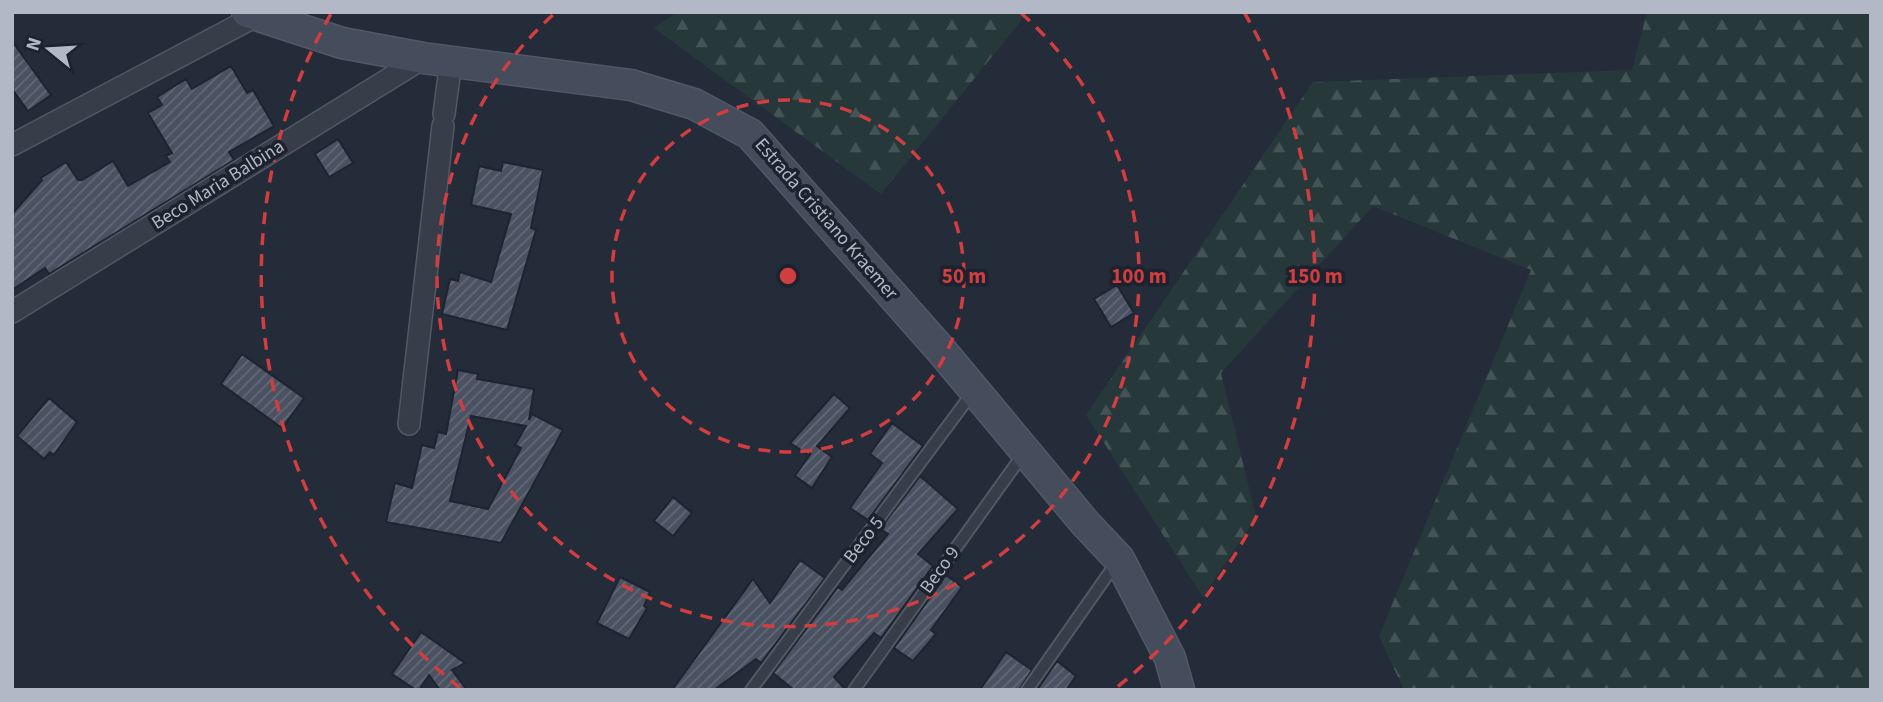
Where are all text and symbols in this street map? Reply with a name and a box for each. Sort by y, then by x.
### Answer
north arrow [14,14,84,84]
text: N [19,34,49,54]
street label: Estrada Cristiano Kraemer [748,132,904,306]
street label: Beco Maria Balbina [147,133,289,237]
text: 50 m [942,261,986,291]
text: 100 m [1111,261,1167,291]
text: 150 m [1287,261,1343,291]
centre of rings [776,264,800,288]
street label: Beco 5 [837,511,891,569]
street label: Beco 9 [914,541,966,599]

